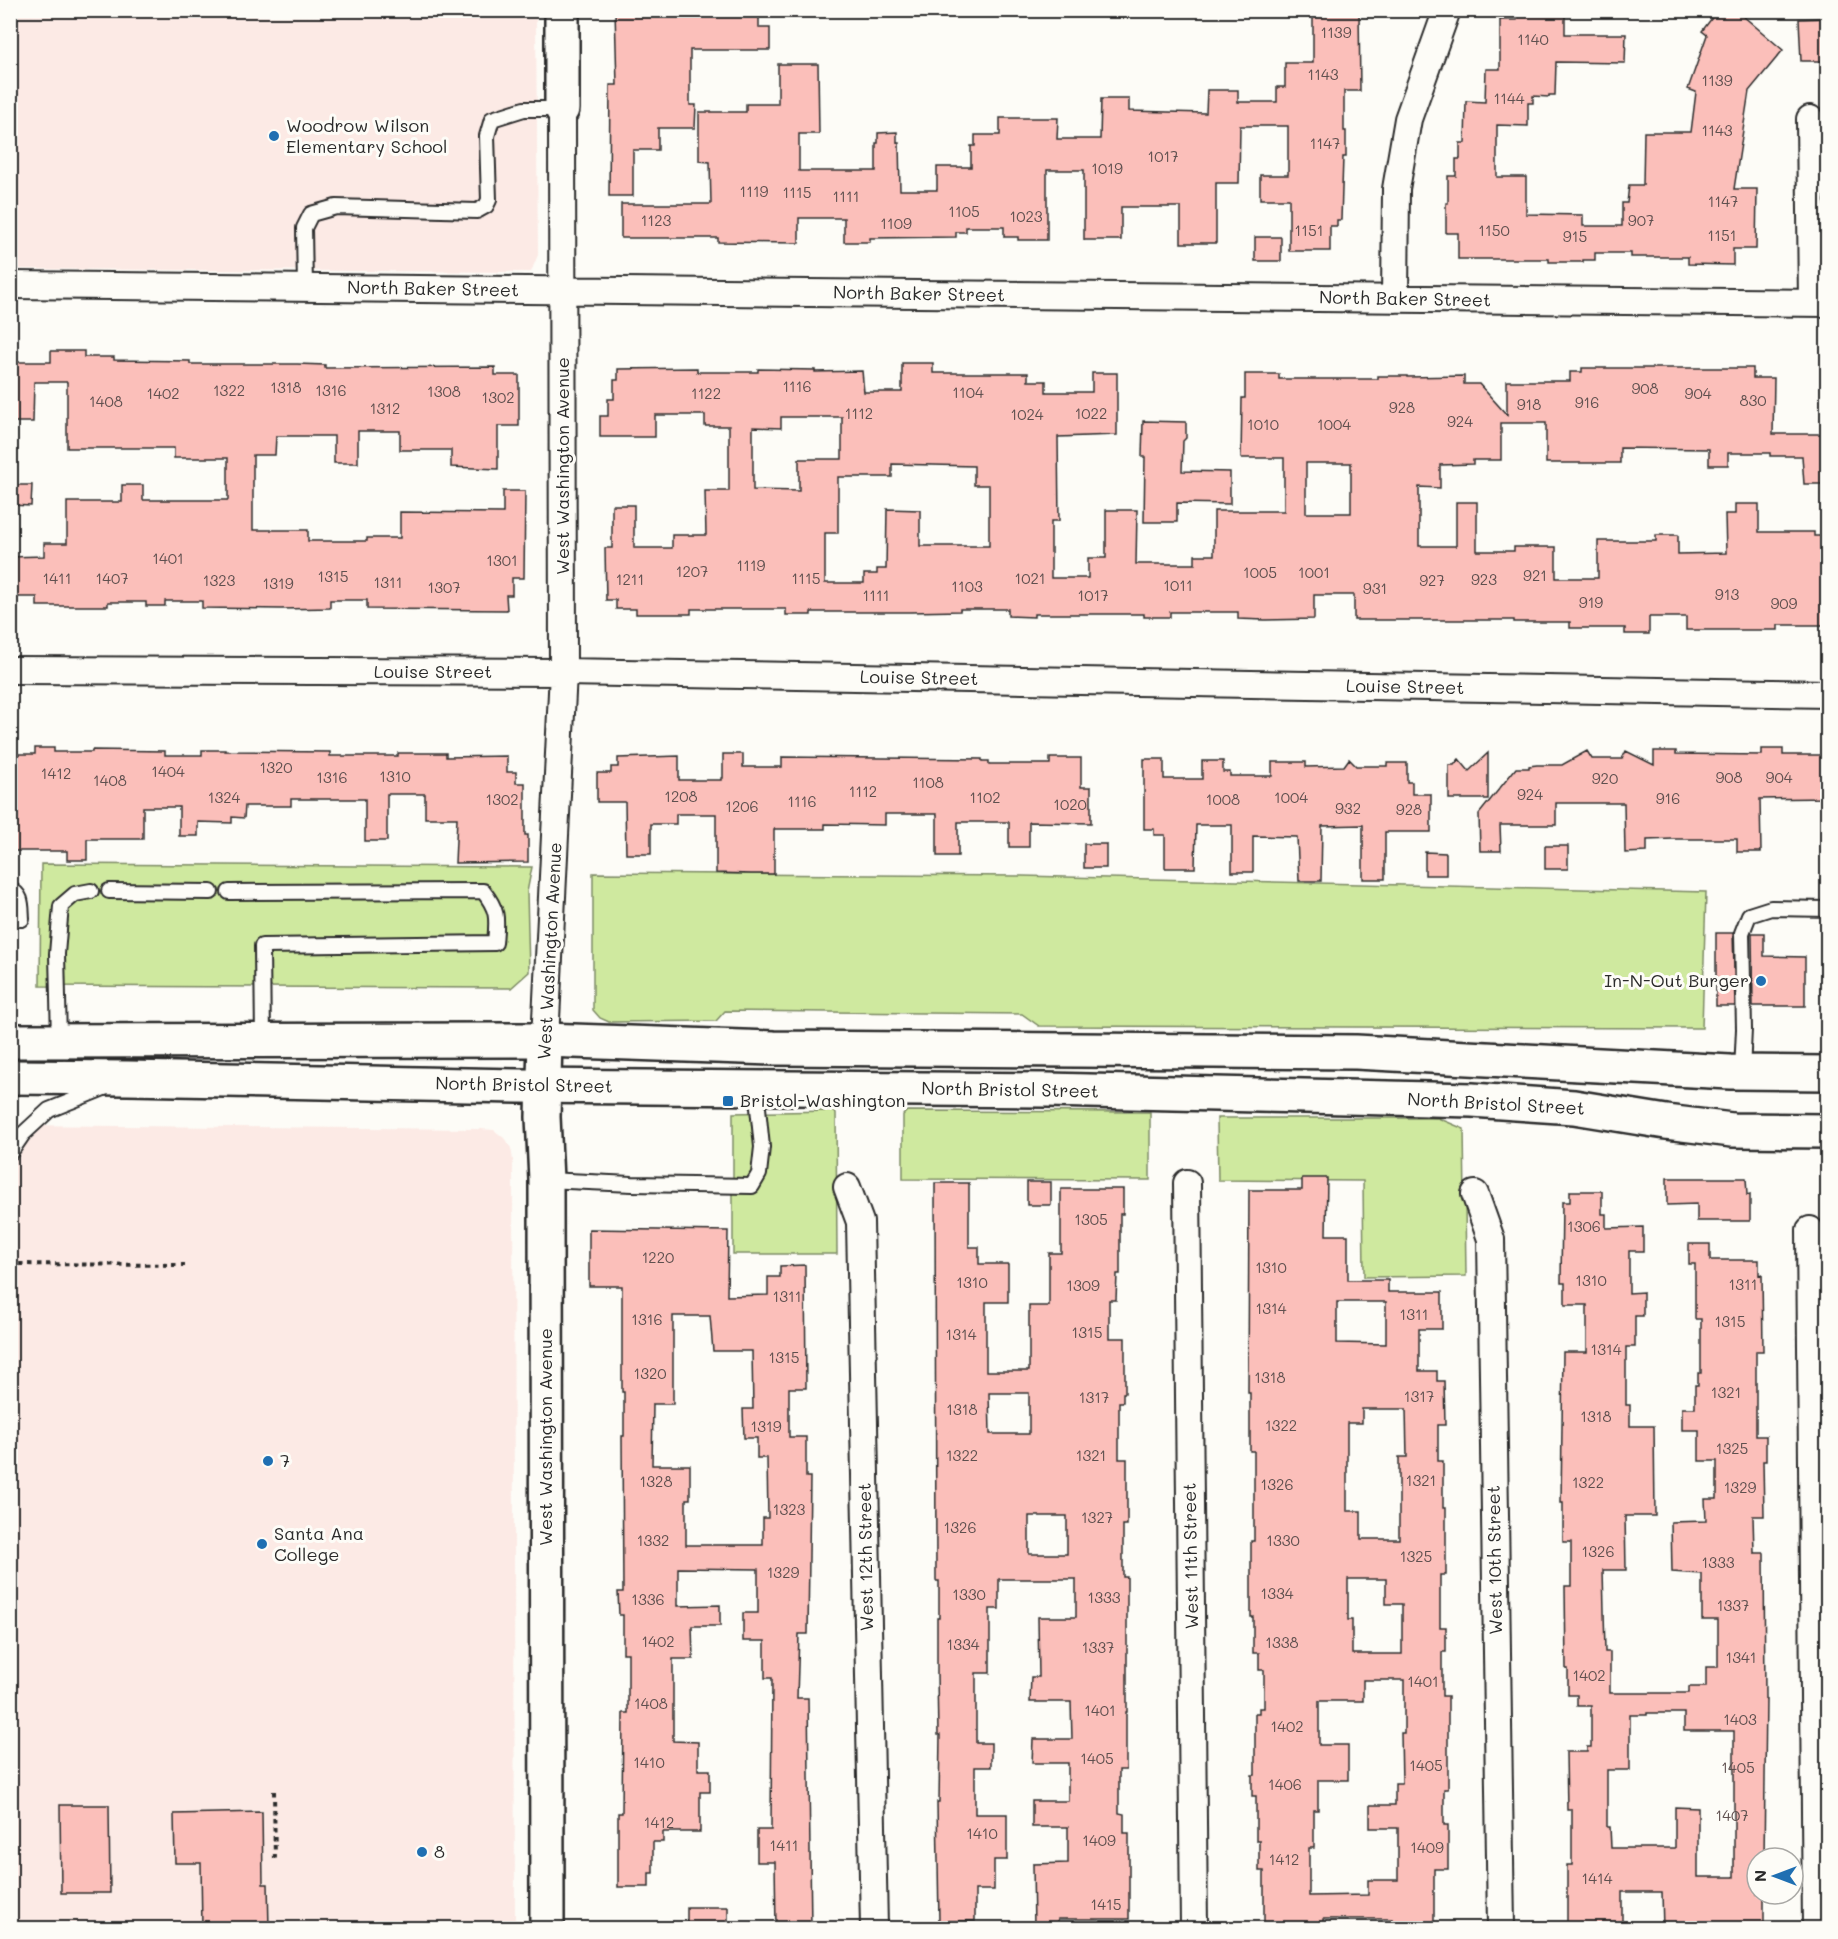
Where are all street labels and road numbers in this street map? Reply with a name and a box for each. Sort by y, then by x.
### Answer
street label: North Baker Street [347,275,519,301]
street label: North Baker Street [833,280,1005,306]
street label: North Baker Street [1319,285,1491,311]
street label: West Washington Avenue [550,357,574,575]
street label: Louise Street [374,659,492,683]
street label: Louise Street [860,664,978,690]
street label: Louise Street [1346,673,1464,699]
street label: West Washington Avenue [531,842,567,1060]
street label: North Bristol Street [435,1070,613,1098]
street label: North Bristol Street [921,1075,1099,1103]
street label: North Bristol Street [1407,1086,1585,1120]
street label: West Washington Avenue [533,1328,557,1546]
street label: West 12th Street [852,1483,878,1632]
street label: West 11th Street [1177,1483,1203,1630]
street label: West 10th Street [1481,1485,1507,1635]

